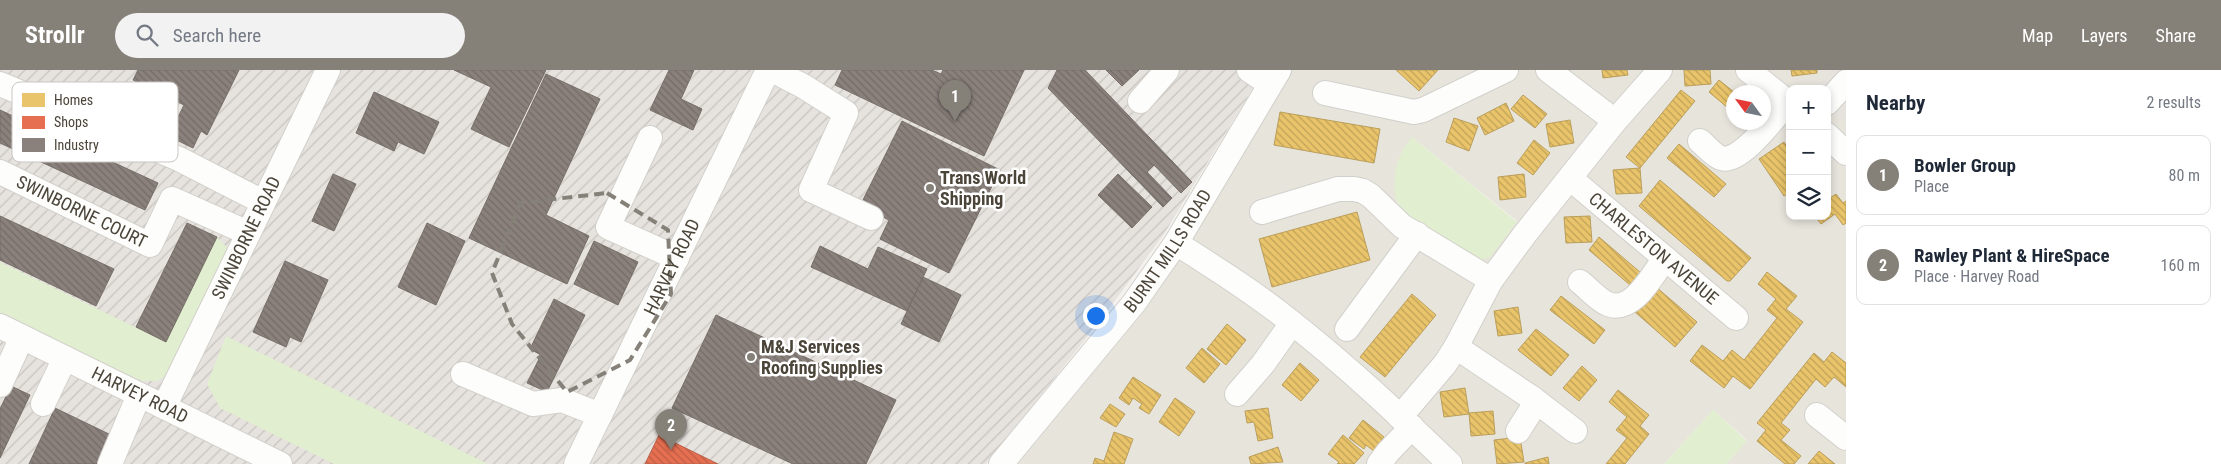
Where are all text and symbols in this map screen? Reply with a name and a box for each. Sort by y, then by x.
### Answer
search box [115,13,465,58]
text: Strollr [25,21,85,49]
icon: search [133,21,161,49]
text: Search here [173,24,261,47]
text: Map [2022,25,2053,46]
text: Layers [2081,25,2128,46]
text: Share [2156,25,2196,46]
pin: 1 [939,80,971,121]
legend [12,82,178,162]
north arrow [1726,85,1771,130]
map controls [1786,85,1831,220]
button: + [1786,85,1831,130]
text: Nearby [1866,91,1925,115]
text: Homes [54,92,93,108]
text: 2 results [2146,93,2201,112]
text: Shops [54,114,88,130]
button: − [1786,130,1831,175]
text: Industry [54,137,99,153]
text: Bowler Group [1914,154,2016,177]
text: 1 [1879,166,1887,185]
text: 80 m [2168,166,2200,185]
place label: Trans World Shipping [940,167,1026,209]
street label: SWINBORNE COURT [13,171,151,252]
street label: SWINBORNE ROAD [207,173,285,303]
button: layers [1786,175,1831,220]
text: Place [1914,177,1949,196]
marker: Trans World Shipping [924,182,936,194]
street label: BURNT MILLS ROAD [1120,185,1216,317]
street label: CHARLESTON AVENUE [1585,188,1723,309]
street label: HARVEY ROAD [639,215,704,319]
text: Rawley Plant & HireSpace [1914,244,2110,267]
text: 2 [1879,256,1887,275]
text: 160 m [2161,256,2200,275]
text: Place · Harvey Road [1914,267,2040,286]
your location [1083,303,1109,329]
place label: M&J Services Roofing Supplies [761,336,883,378]
marker: M&J Services Roofing Supplies [745,351,757,363]
street label: HARVEY ROAD [89,362,192,427]
pin: 2 [655,409,687,450]

